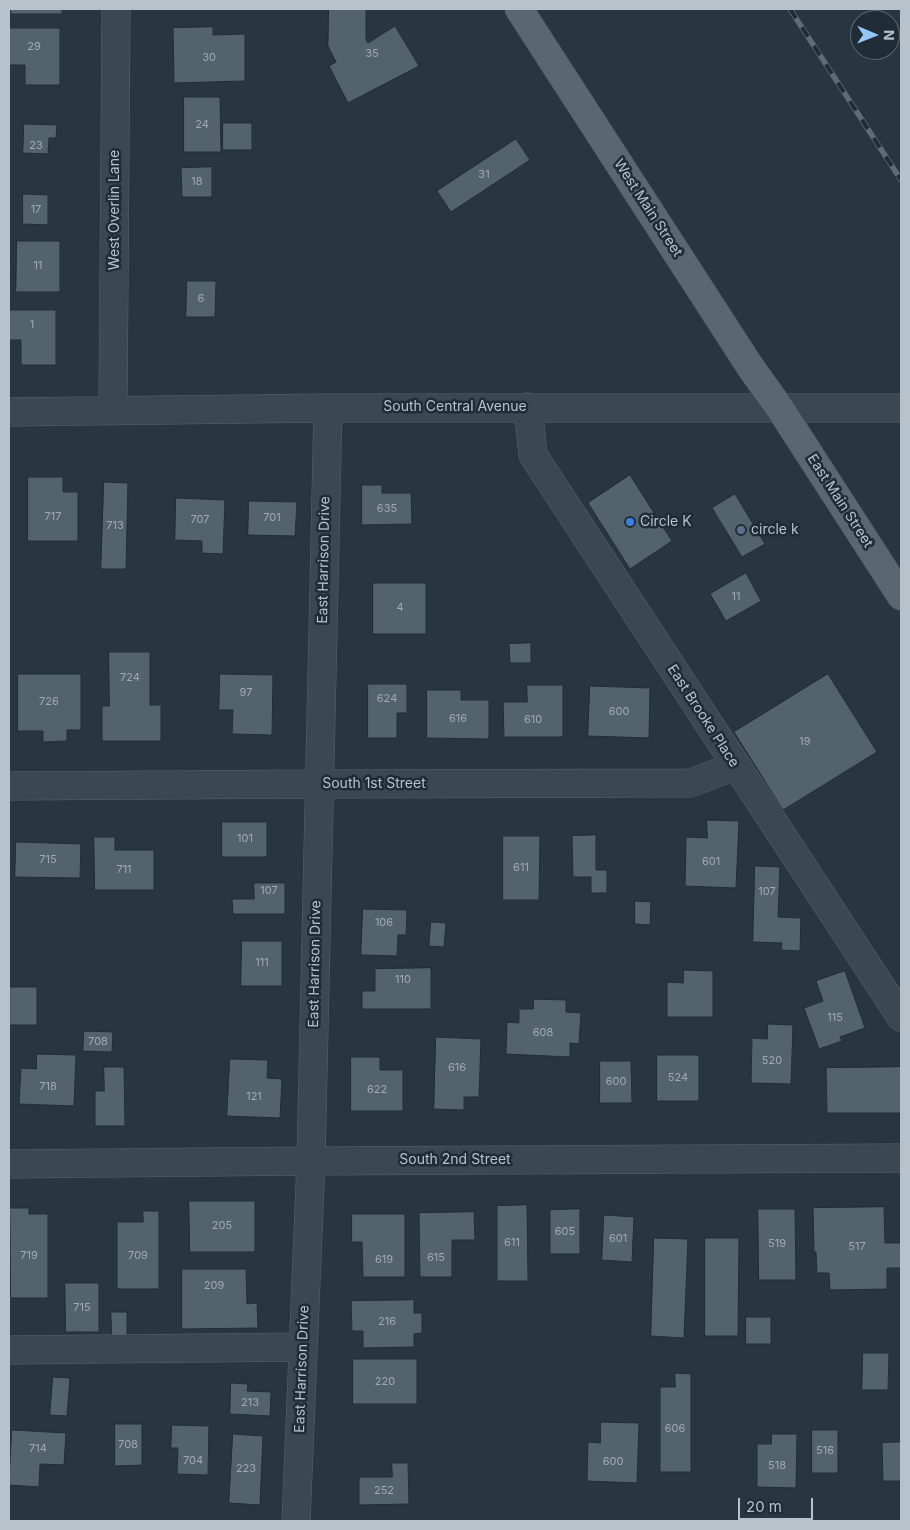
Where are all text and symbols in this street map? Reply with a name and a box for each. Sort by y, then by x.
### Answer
north arrow [850,10,900,60]
text: N [881,30,898,41]
house number: 29 [27,40,41,54]
house number: 35 [365,47,379,61]
house number: 30 [202,51,216,65]
house number: 24 [195,118,209,132]
house number: 23 [29,139,43,153]
street label: West Overlin Lane [107,150,123,270]
street label: West Main Street [610,156,686,260]
house number: 31 [478,168,490,182]
house number: 18 [191,175,203,189]
house number: 17 [31,203,41,217]
house number: 11 [34,259,42,273]
house number: 6 [198,292,204,306]
house number: 1 [30,318,34,332]
street label: South Central Avenue [383,399,527,415]
street label: East Main Street [804,451,876,551]
street label: East Harrison Drive [314,496,334,624]
house number: 635 [377,502,397,516]
house number: 717 [45,510,61,524]
house number: 701 [263,511,281,525]
house number: 707 [190,513,210,527]
place label: Circle K [640,514,692,530]
marker: Circle K [624,516,636,528]
house number: 713 [106,519,124,533]
place label: circle k [751,522,799,538]
marker: circle k [735,524,747,536]
house number: 11 [732,590,740,604]
house number: 4 [396,601,404,615]
street label: East Brooke Place [664,662,742,770]
house number: 724 [120,671,140,685]
house number: 97 [240,686,252,700]
house number: 624 [377,692,397,706]
house number: 726 [39,695,59,709]
house number: 600 [609,705,629,719]
house number: 616 [449,712,467,726]
house number: 610 [524,713,542,727]
house number: 19 [799,735,811,749]
street label: South 1st Street [322,776,426,792]
house number: 101 [237,832,253,846]
house number: 715 [39,853,57,867]
house number: 601 [702,855,720,869]
house number: 611 [513,861,529,875]
house number: 711 [116,863,132,877]
house number: 107 [260,884,278,898]
house number: 107 [758,885,776,899]
street label: East Harrison Drive [305,900,325,1028]
house number: 106 [375,916,393,930]
house number: 111 [255,956,269,970]
house number: 110 [395,973,411,987]
house number: 115 [827,1011,843,1025]
house number: 608 [533,1026,553,1040]
house number: 708 [88,1035,108,1049]
house number: 520 [762,1054,782,1068]
house number: 616 [448,1061,466,1075]
house number: 524 [668,1071,688,1085]
house number: 600 [606,1075,626,1089]
house number: 718 [39,1080,57,1094]
house number: 622 [367,1083,387,1097]
house number: 121 [246,1090,262,1104]
street label: South 2nd Street [399,1152,511,1168]
house number: 205 [212,1219,232,1233]
house number: 605 [555,1225,575,1239]
house number: 601 [609,1232,627,1246]
house number: 611 [504,1236,520,1250]
house number: 519 [768,1237,786,1251]
house number: 517 [848,1240,866,1254]
house number: 719 [20,1249,38,1263]
house number: 709 [128,1249,148,1263]
house number: 615 [427,1251,445,1265]
house number: 619 [375,1253,393,1267]
house number: 209 [204,1279,224,1293]
house number: 715 [73,1301,91,1315]
street label: East Harrison Drive [291,1305,313,1433]
house number: 216 [378,1315,396,1329]
house number: 220 [375,1375,395,1389]
house number: 213 [241,1396,259,1410]
house number: 606 [665,1422,685,1436]
house number: 708 [118,1438,138,1452]
house number: 714 [29,1442,47,1456]
house number: 516 [816,1444,834,1458]
house number: 704 [183,1454,203,1468]
house number: 600 [603,1455,623,1469]
house number: 518 [768,1459,786,1473]
house number: 223 [236,1462,256,1476]
house number: 252 [374,1484,394,1498]
scale bar [740,1488,815,1520]
text: 20 m [746,1497,782,1516]

